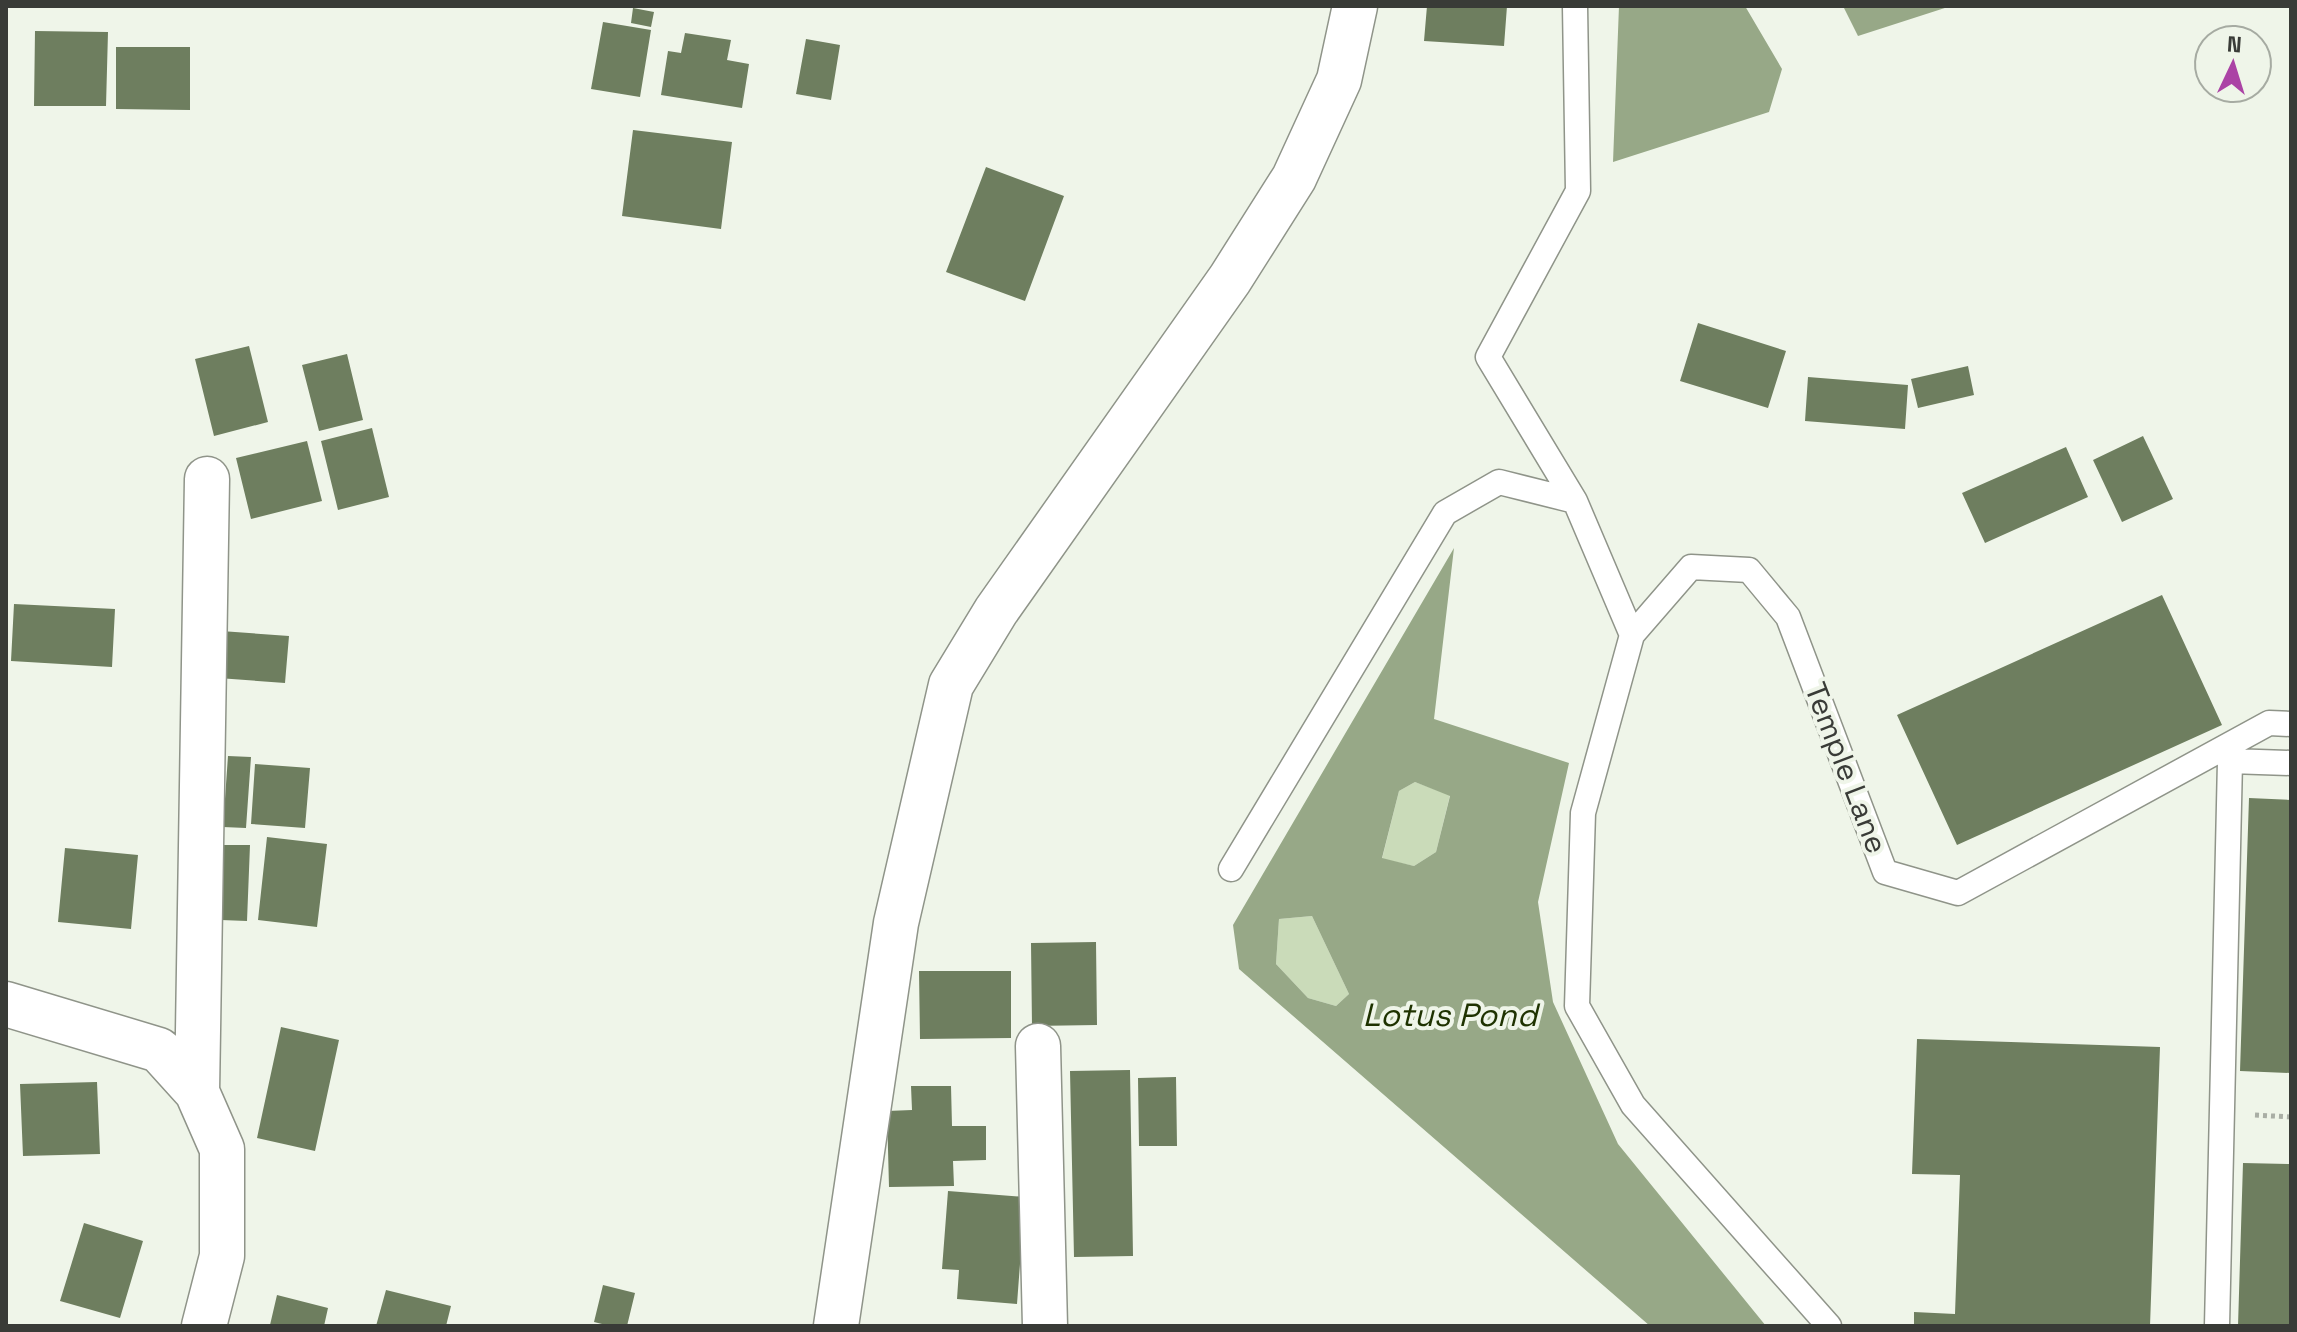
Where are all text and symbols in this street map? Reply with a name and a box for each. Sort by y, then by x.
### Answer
north arrow [2193,24,2273,104]
text: N [2226,30,2243,59]
street label: Temple Lane [1796,677,1897,859]
water label: Lotus Pond [1363,995,1541,1035]

